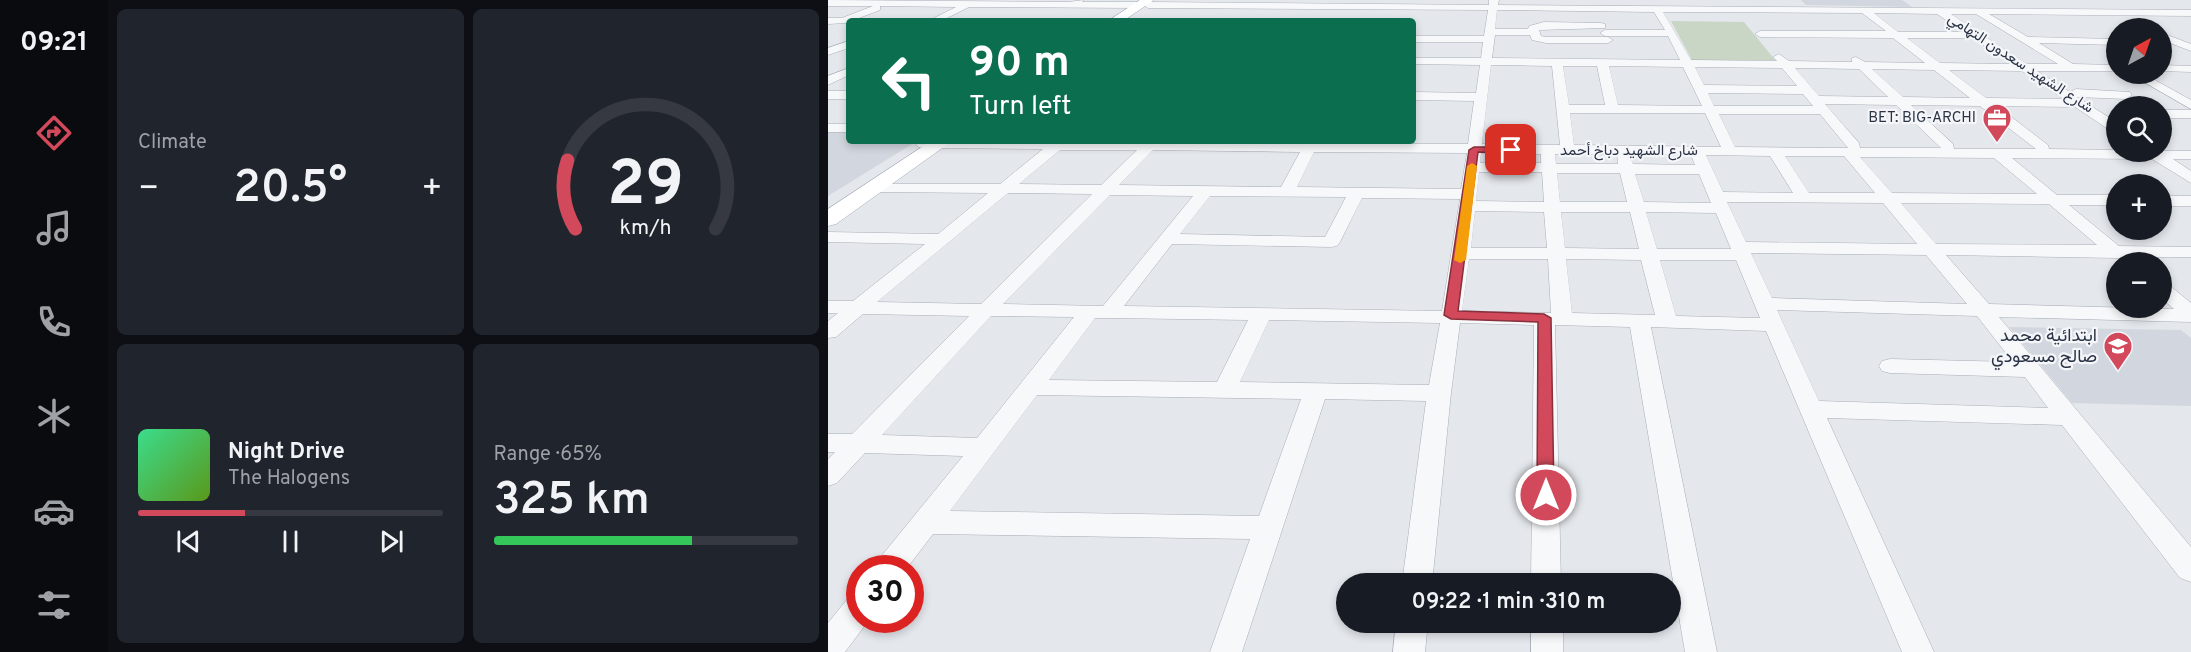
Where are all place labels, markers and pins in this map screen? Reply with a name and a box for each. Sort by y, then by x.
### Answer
office icon: BET: BIG-ARCHI [1981,102,2013,144]
place label: BET: BIG-ARCHI [1868,109,1976,128]
pin [1485,124,1536,175]
place label: ابتدائية محمد صالح مسعودي [1991,325,2097,371]
school or university icon: ابتدائية محمد صالح مسعودي [2102,330,2134,372]

